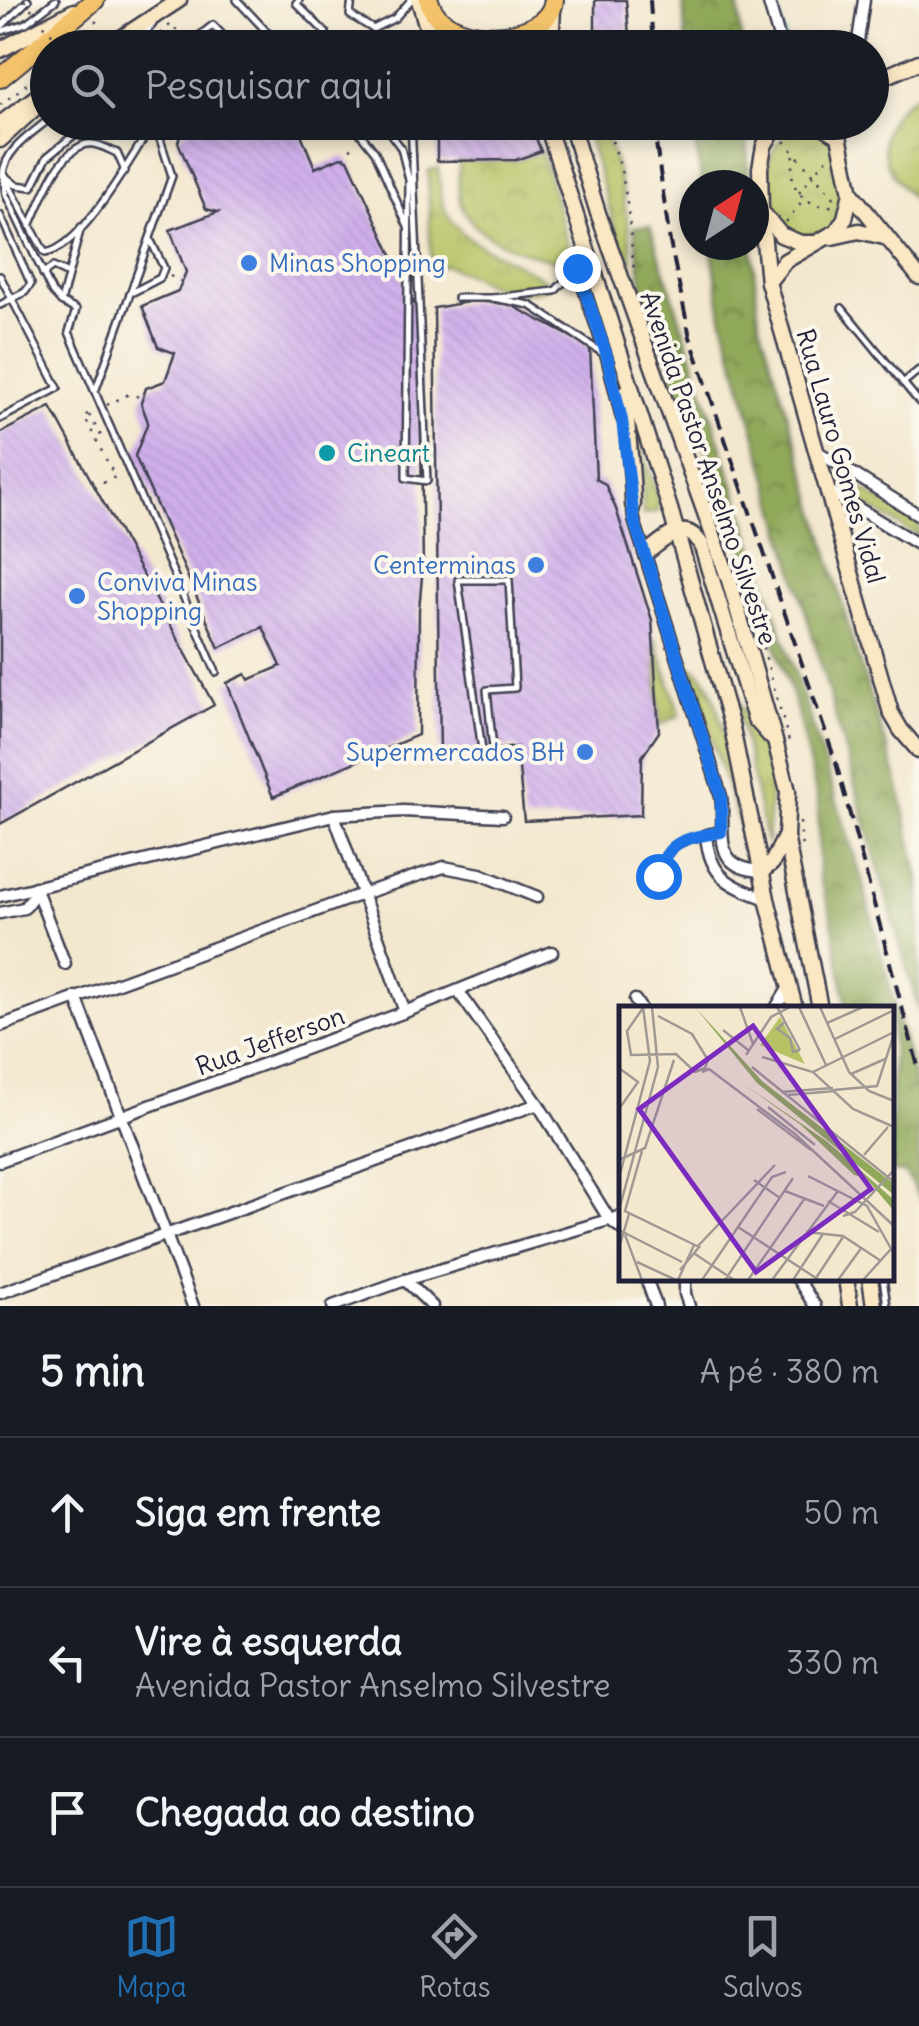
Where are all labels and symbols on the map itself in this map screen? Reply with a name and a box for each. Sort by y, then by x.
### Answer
north arrow [679,170,769,260]
route end [555,246,601,292]
place label: Minas Shopping [269,247,446,279]
marker: Minas Shopping [238,252,260,274]
street label: Avenida Pastor Anselmo Silvestre [633,287,785,649]
street label: Rua Lauro Gomes Vidal [789,325,893,587]
place label: Cineart [347,437,430,469]
marker: Cineart [316,442,338,464]
place label: Centerminas [373,549,516,581]
marker: Centerminas [525,554,547,576]
place label: Conviva Minas Shopping [97,566,257,627]
marker: Conviva Minas Shopping [66,585,88,607]
place label: Supermercados BH [346,736,565,768]
marker: Supermercados BH [574,741,596,763]
route start [636,854,682,900]
street label: Rua Jefferson [191,999,349,1083]
inset map [619,1006,894,1281]

